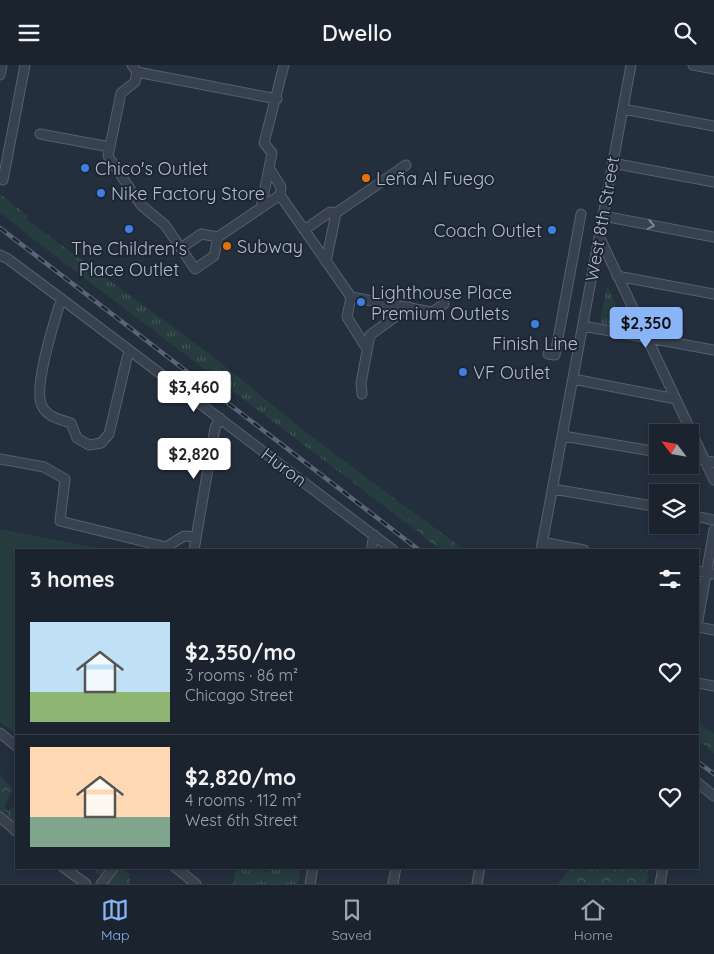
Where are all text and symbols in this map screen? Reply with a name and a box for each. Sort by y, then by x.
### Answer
icon: menu [15,19,43,47]
text: Dwello [322,19,392,47]
icon: search [671,19,699,47]
street label: West 8th Street [580,155,624,283]
place label: Chico's Outlet [95,157,208,180]
marker: Chico's Outlet [79,162,91,174]
place label: Leña Al Fuego [376,167,495,190]
marker: Leña Al Fuego [360,172,372,184]
place label: Nike Factory Store [111,182,265,205]
marker: Nike Factory Store [95,187,107,199]
place label: Coach Outlet [434,219,542,242]
one-way arrow [646,220,655,230]
marker: The Children's Place Outlet [123,223,135,235]
marker: Coach Outlet [546,224,558,236]
place label: Subway [237,235,303,258]
place label: The Children's Place Outlet [71,237,187,281]
marker: Subway [221,240,233,252]
place label: Lighthouse Place Premium Outlets [371,281,512,325]
marker: Lighthouse Place Premium Outlets [355,296,367,308]
pin: $2,350 [605,307,687,349]
text: $2,350 [621,313,671,333]
marker: Finish Line [529,318,541,330]
place label: Finish Line [492,332,578,355]
place label: VF Outlet [473,361,550,384]
marker: VF Outlet [457,366,469,378]
pin: $3,460 [153,371,235,413]
text: $3,460 [169,377,219,397]
north arrow [649,424,699,474]
map controls [649,424,699,534]
pin: $2,820 [153,437,235,480]
street label: Huron [257,442,311,492]
text: $2,820 [169,444,219,464]
button: layers [649,484,699,534]
icon: filters [656,565,684,593]
text: 3 homes [30,566,114,592]
text: $2,350/mo [185,639,296,665]
icon: home [70,642,130,702]
icon: heart [656,658,684,686]
text: 3 rooms · 86 m² [185,665,298,685]
text: Chicago Street [185,685,293,705]
text: $2,820/mo [185,764,296,790]
icon: home [70,767,130,827]
icon: heart [656,783,684,811]
text: 4 rooms · 112 m² [185,790,302,810]
text: West 6th Street [185,810,298,830]
tab: Map [101,896,130,944]
tab: Saved [332,896,372,944]
tab: Home [574,896,613,944]

